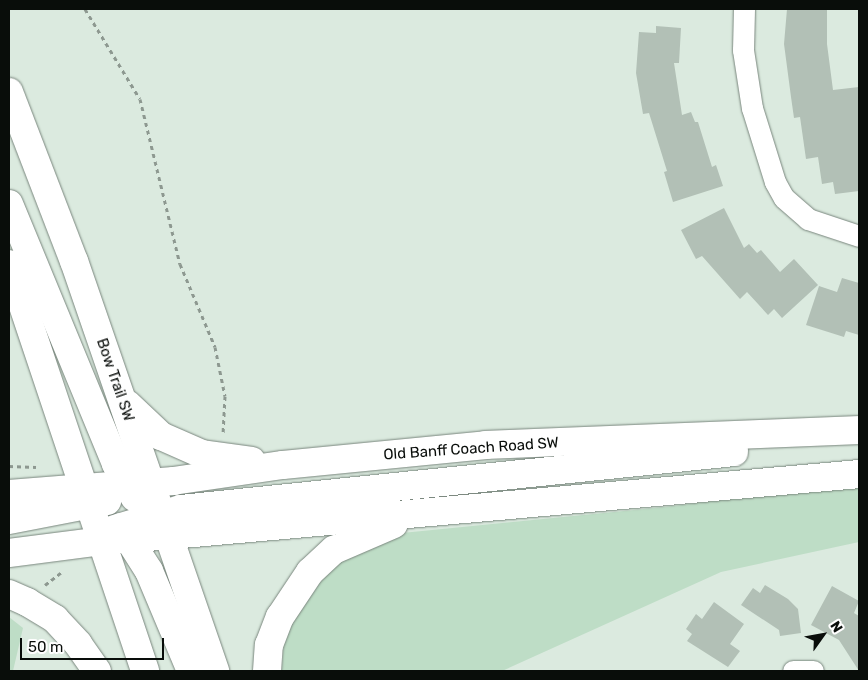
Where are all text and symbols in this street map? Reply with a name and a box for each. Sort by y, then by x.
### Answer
street label: Bow Trail SW [92,336,138,424]
street label: Old Banff Coach Road SW [383,434,559,464]
north arrow [798,610,848,660]
text: N [826,618,846,636]
scale bar [22,628,166,660]
text: 50 m [28,638,63,656]

